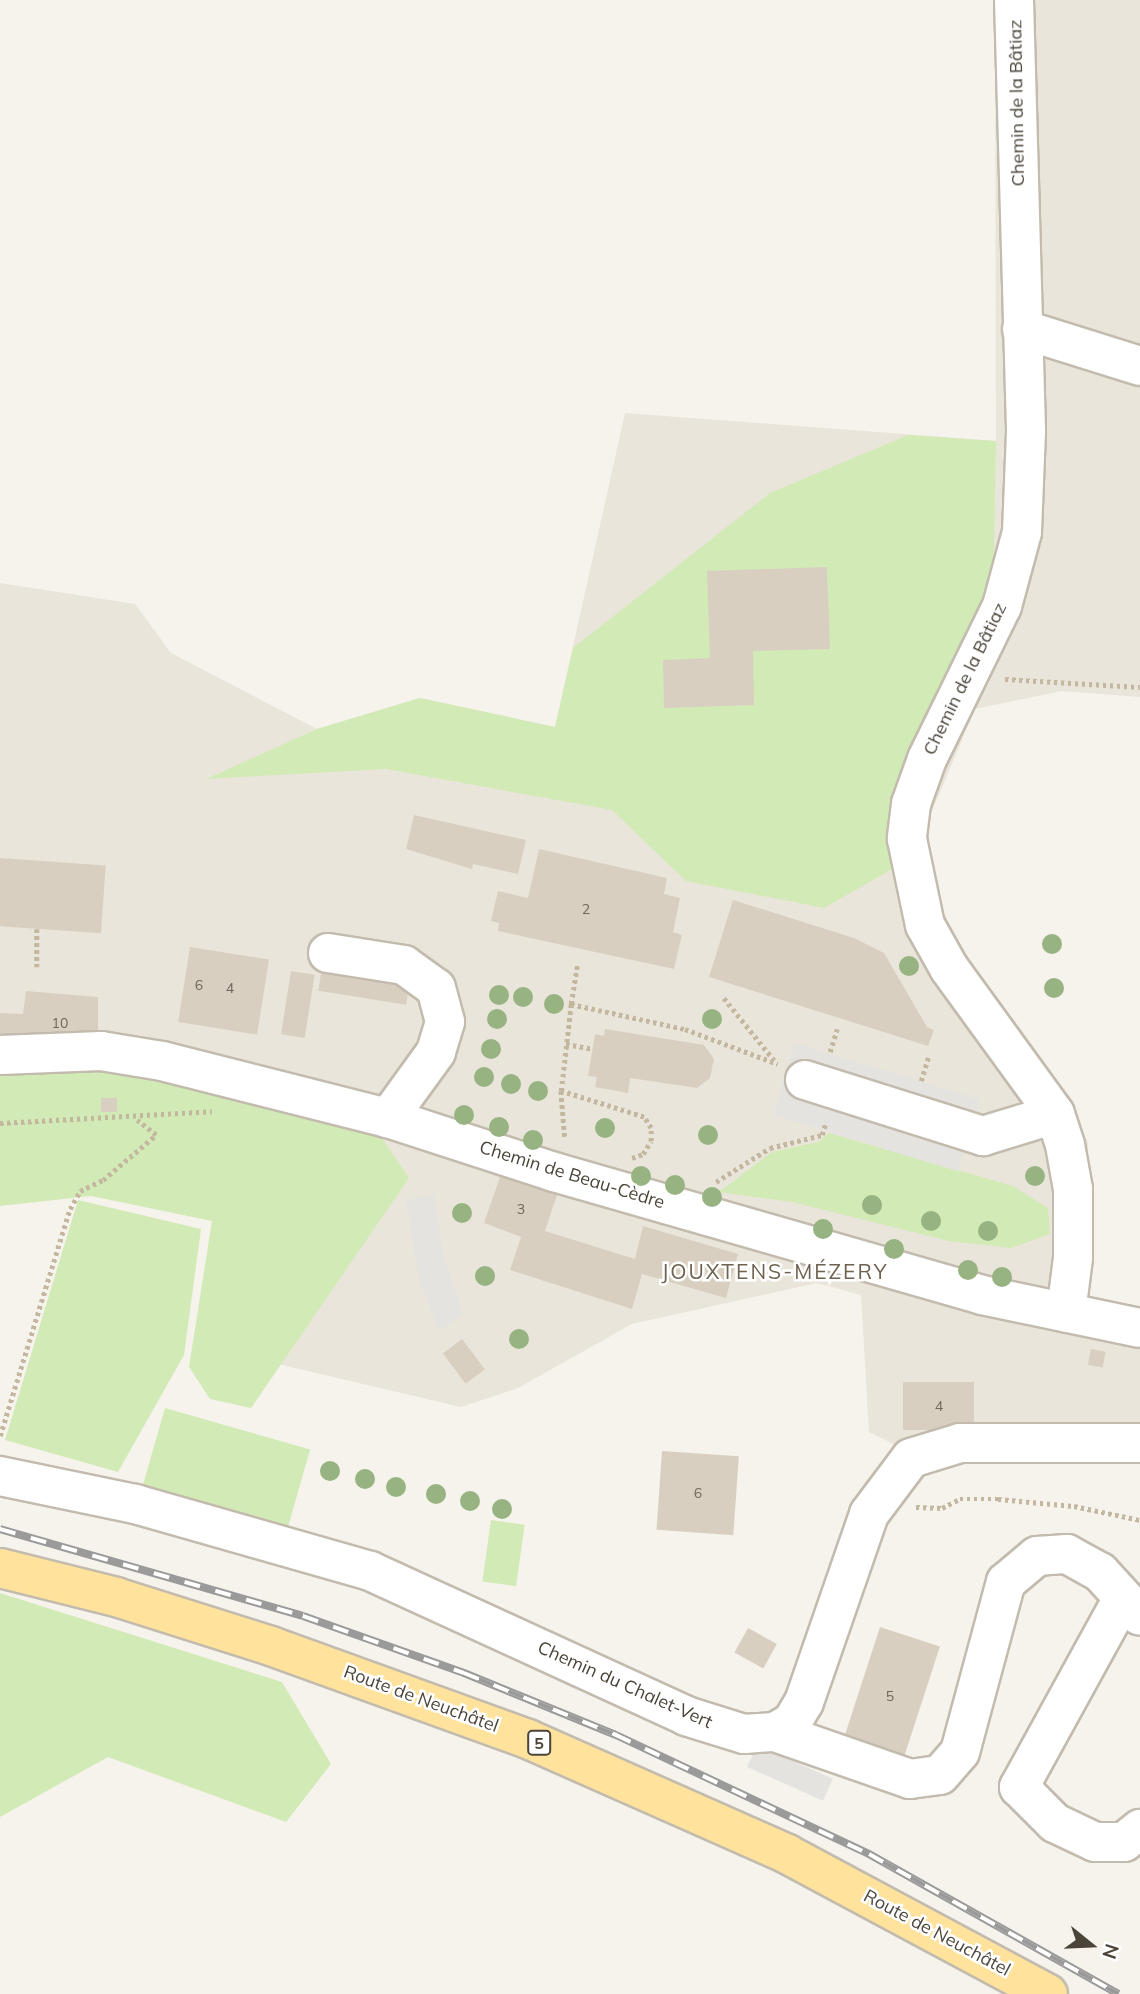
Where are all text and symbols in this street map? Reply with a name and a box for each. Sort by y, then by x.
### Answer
street label: Chemin de la Bâtiaz [1005,19,1029,187]
street label: Chemin de la Bâtiaz [919,599,1011,759]
house number: 2 [582,901,590,917]
house number: 6 [195,977,203,993]
house number: 4 [226,980,234,996]
house number: 10 [52,1015,68,1031]
street label: Chemin de Beau-Cèdre [477,1137,667,1213]
house number: 3 [517,1201,525,1217]
district label: JOUXTENS-MÉZERY [663,1258,887,1284]
house number: 4 [935,1398,943,1414]
house number: 6 [694,1485,702,1501]
street label: Chemin du Chalet-Vert [534,1637,716,1733]
street label: Route de Neuchâtel [341,1661,501,1737]
house number: 5 [886,1688,894,1704]
road number: 5 [527,1730,551,1756]
street label: Route de Neuchâtel [860,1885,1014,1981]
north arrow [1056,1910,1126,1980]
text: N [1097,1941,1125,1962]

